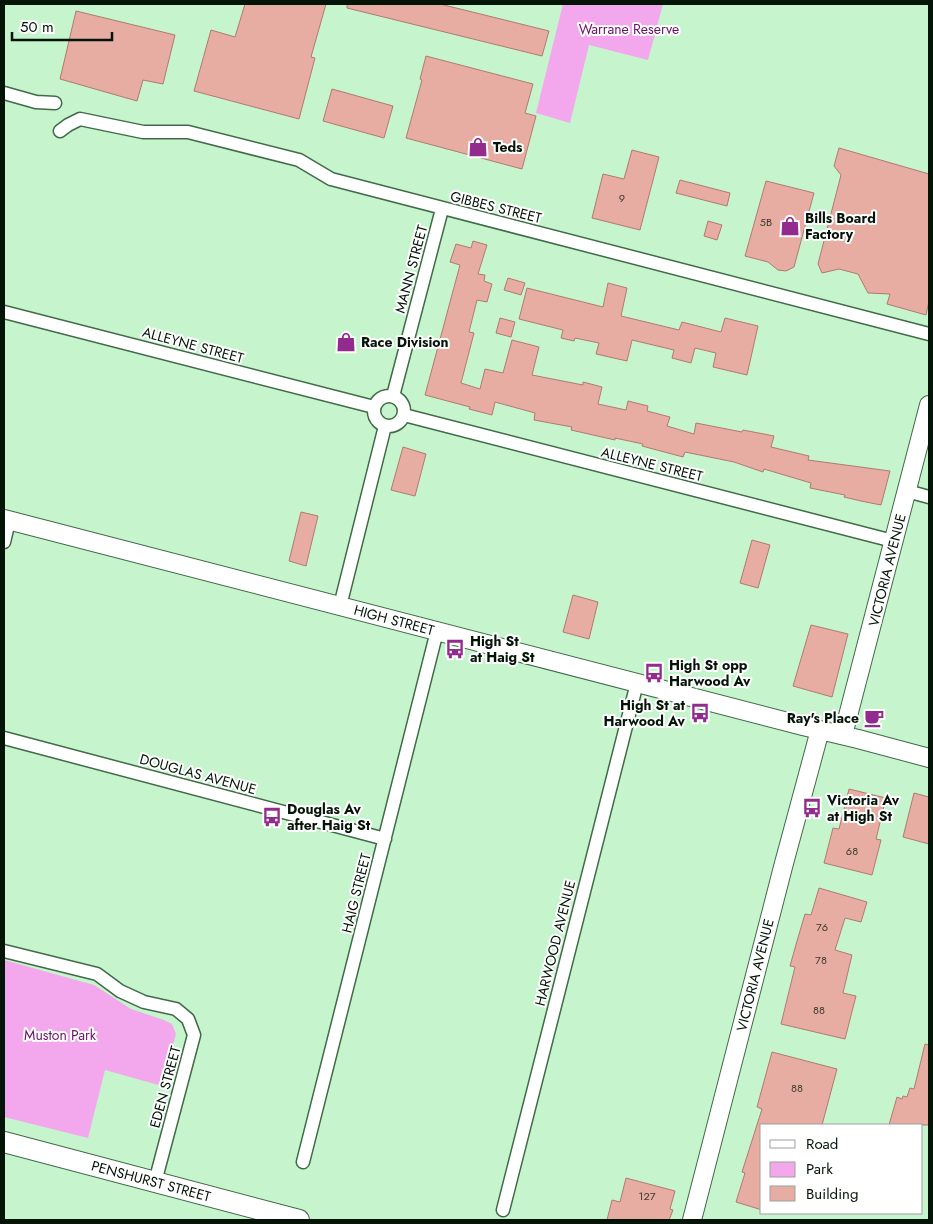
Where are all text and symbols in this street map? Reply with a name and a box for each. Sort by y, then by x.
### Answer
scale bar [12,10,112,42]
text: 50 m [20,16,54,38]
park label: Warrane Reserve [579,19,679,39]
shop icon: Teds [467,136,489,158]
place label: Teds [493,137,523,157]
street label: GIBBES STREET [448,186,544,228]
house number: 9 [619,190,625,206]
place label: Bills Board Factory [805,208,876,244]
house number: 5B [760,214,772,230]
shop icon: Bills Board Factory [779,215,801,237]
street label: MANN STREET [390,222,432,315]
street label: ALLEYNE STREET [140,322,246,368]
shop icon: Race Division [335,331,357,353]
place label: Race Division [361,332,449,352]
street label: ALLEYNE STREET [599,442,705,486]
street label: VICTORIA AVENUE [863,512,911,628]
street label: HIGH STREET [352,600,437,640]
place label: High St at Haig St [470,631,535,667]
bus stop icon: High St at Haig St [444,638,466,660]
place label: High St opp Harwood Av [669,655,751,691]
bus stop icon: High St opp Harwood Av [643,662,665,684]
place label: High St at Harwood Av [604,695,686,731]
bus stop icon: High St at Harwood Av [689,702,711,724]
cafe icon: Ray's Place [863,707,885,729]
place label: Ray's Place [787,708,859,728]
street label: DOUGLAS AVENUE [137,749,259,799]
place label: Victoria Av at High St [826,790,900,826]
bus stop icon: Victoria Av at High St [801,797,823,819]
place label: Douglas Av after Haig St [287,799,371,835]
bus stop icon: Douglas Av after Haig St [261,806,283,828]
house number: 68 [846,843,858,859]
street label: HAIG STREET [336,850,376,935]
street label: HARWOOD AVENUE [530,878,580,1008]
street label: VICTORIA AVENUE [731,917,779,1033]
house number: 76 [816,919,828,935]
house number: 78 [815,952,827,968]
house number: 88 [813,1002,825,1018]
park label: Muston Park [24,1025,97,1045]
street label: EDEN STREET [144,1043,186,1130]
house number: 88 [791,1080,803,1096]
legend [760,1124,923,1214]
text: Road [806,1133,838,1155]
street label: PENSHURST STREET [89,1155,213,1207]
text: Park [806,1158,833,1180]
text: Building [806,1183,858,1205]
house number: 127 [639,1188,656,1204]

